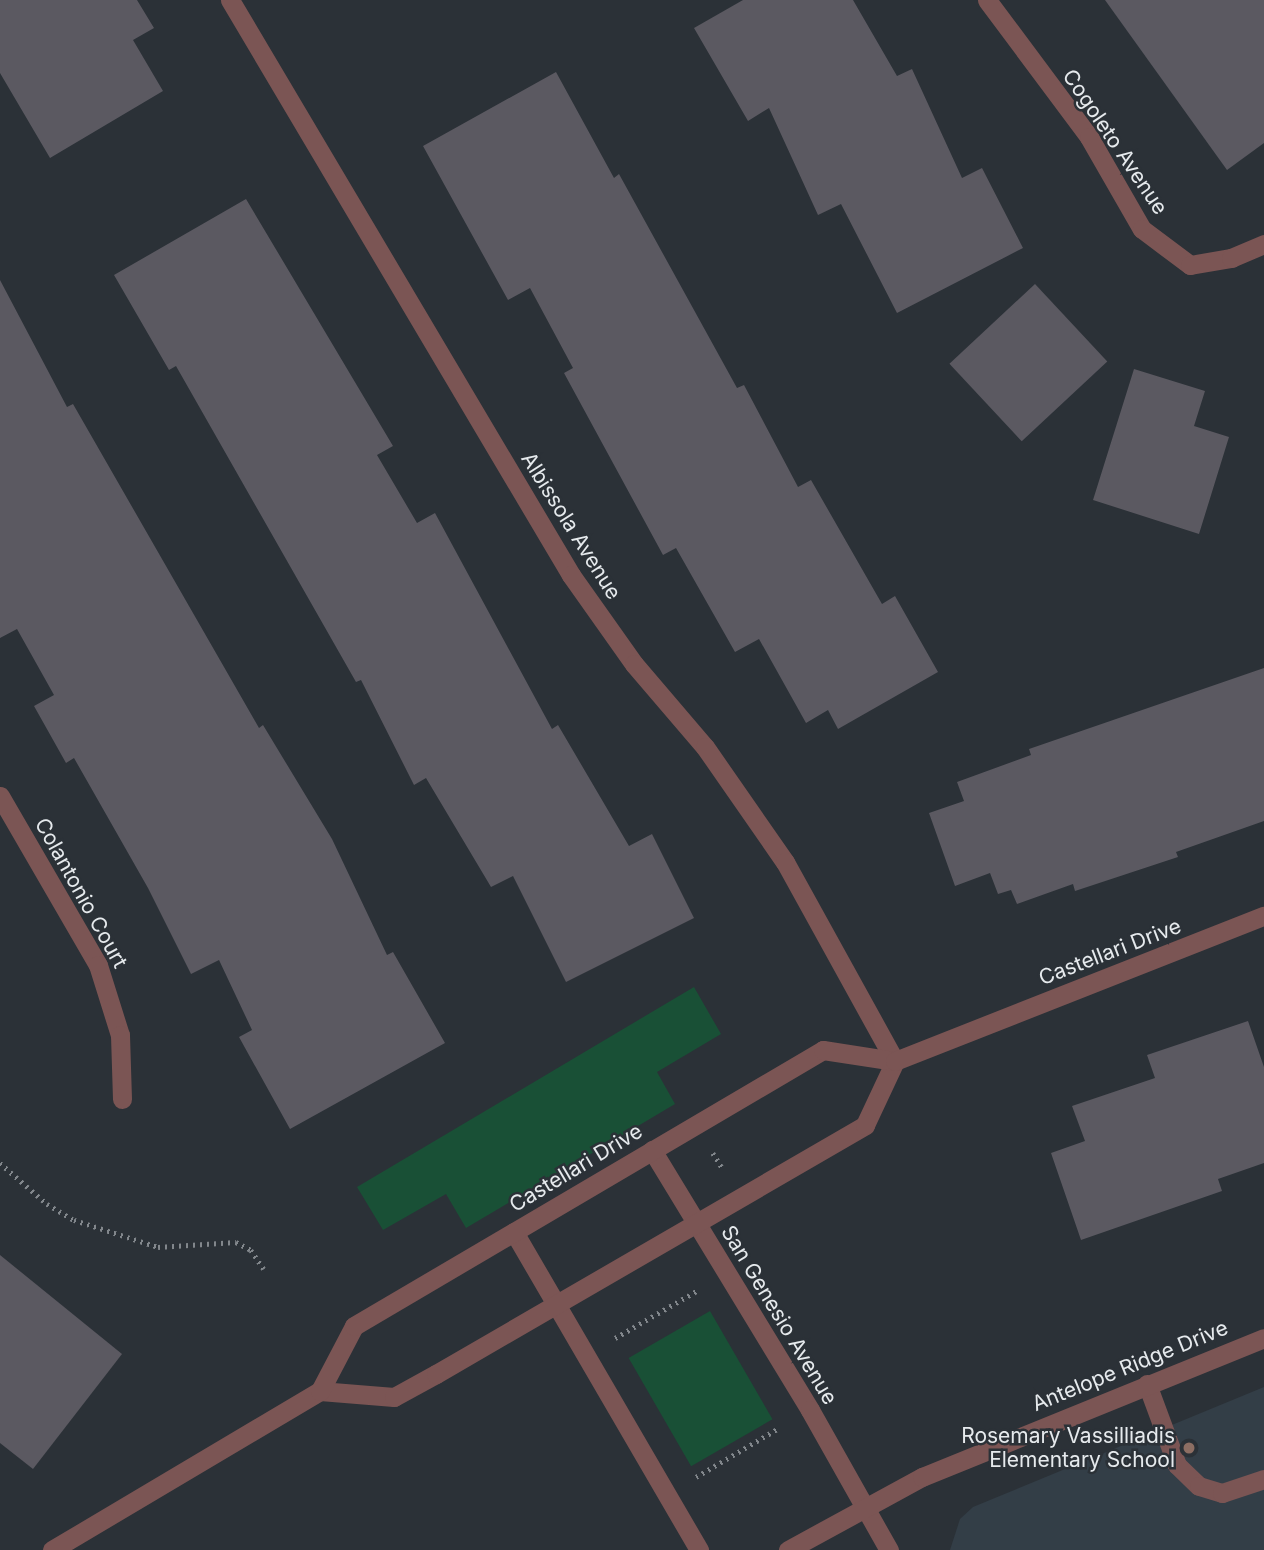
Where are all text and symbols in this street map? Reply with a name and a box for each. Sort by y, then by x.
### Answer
street label: Cogoleto Avenue [1057,65,1173,219]
street label: Albissola Avenue [516,448,626,604]
street label: Colantonio Court [29,813,133,973]
street label: Castellari Drive [1035,913,1185,991]
street label: Castellari Drive [505,1118,647,1218]
street label: San Genesio Avenue [716,1221,842,1409]
street label: Antelope Ridge Drive [1028,1315,1232,1417]
place label: Rosemary Vassilliadis Elementary School [961,1423,1175,1473]
marker: Rosemary Vassilliadis Elementary School [1181,1440,1197,1456]

